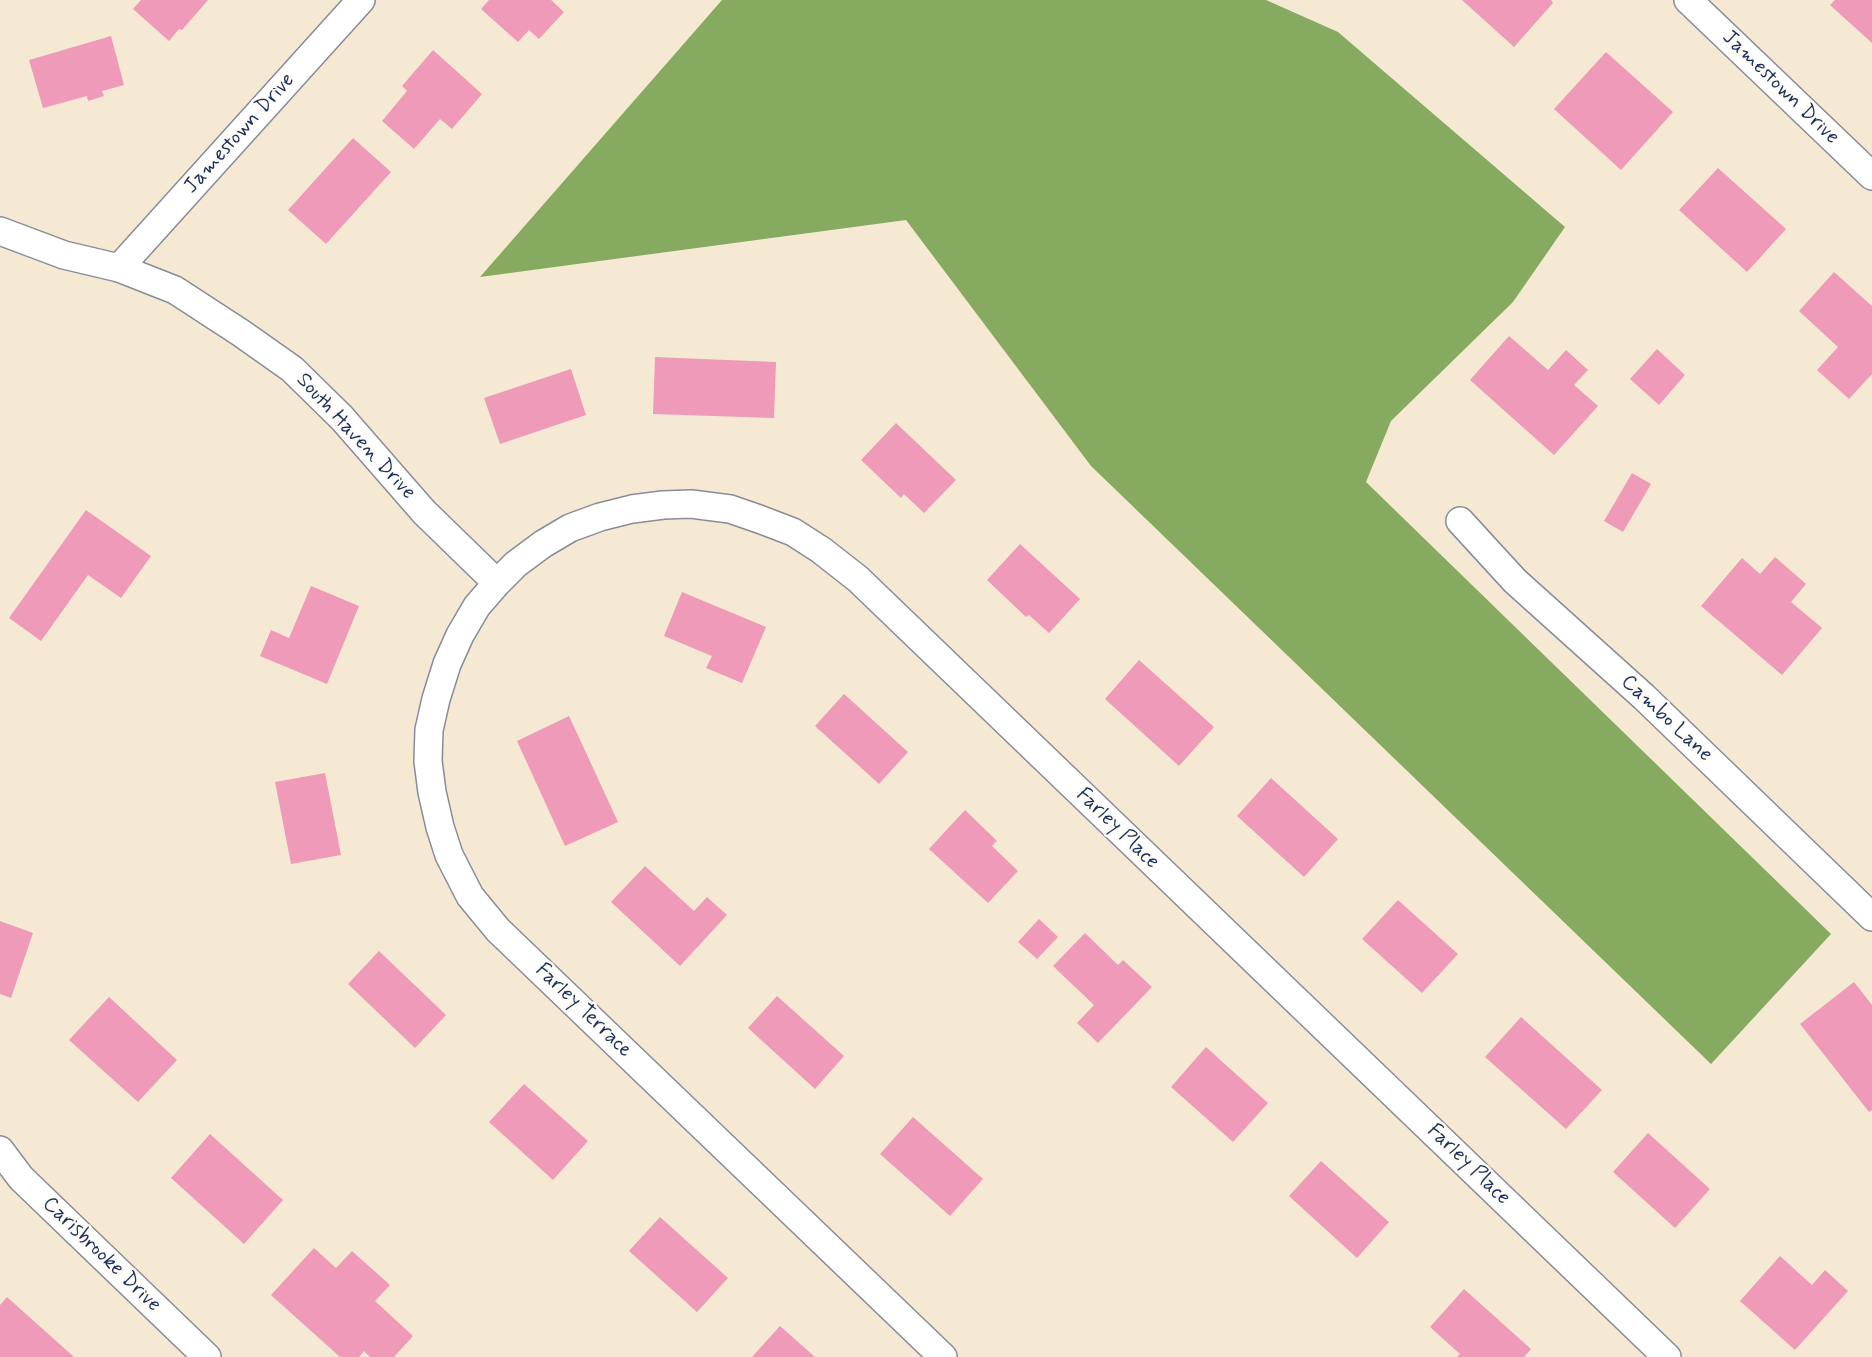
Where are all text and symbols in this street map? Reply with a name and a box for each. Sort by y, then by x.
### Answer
street label: Jamestown Drive [1716,26,1844,150]
street label: Jamestown Drive [179,69,301,199]
street label: South Haven Drive [290,369,420,505]
street label: Cambo Lane [1615,670,1717,768]
street label: Farley Place [1070,783,1164,875]
street label: Farley Terrace [529,959,637,1063]
street label: Farley Place [1421,1119,1515,1211]
street label: Carisbrooke Drive [36,1192,166,1318]

